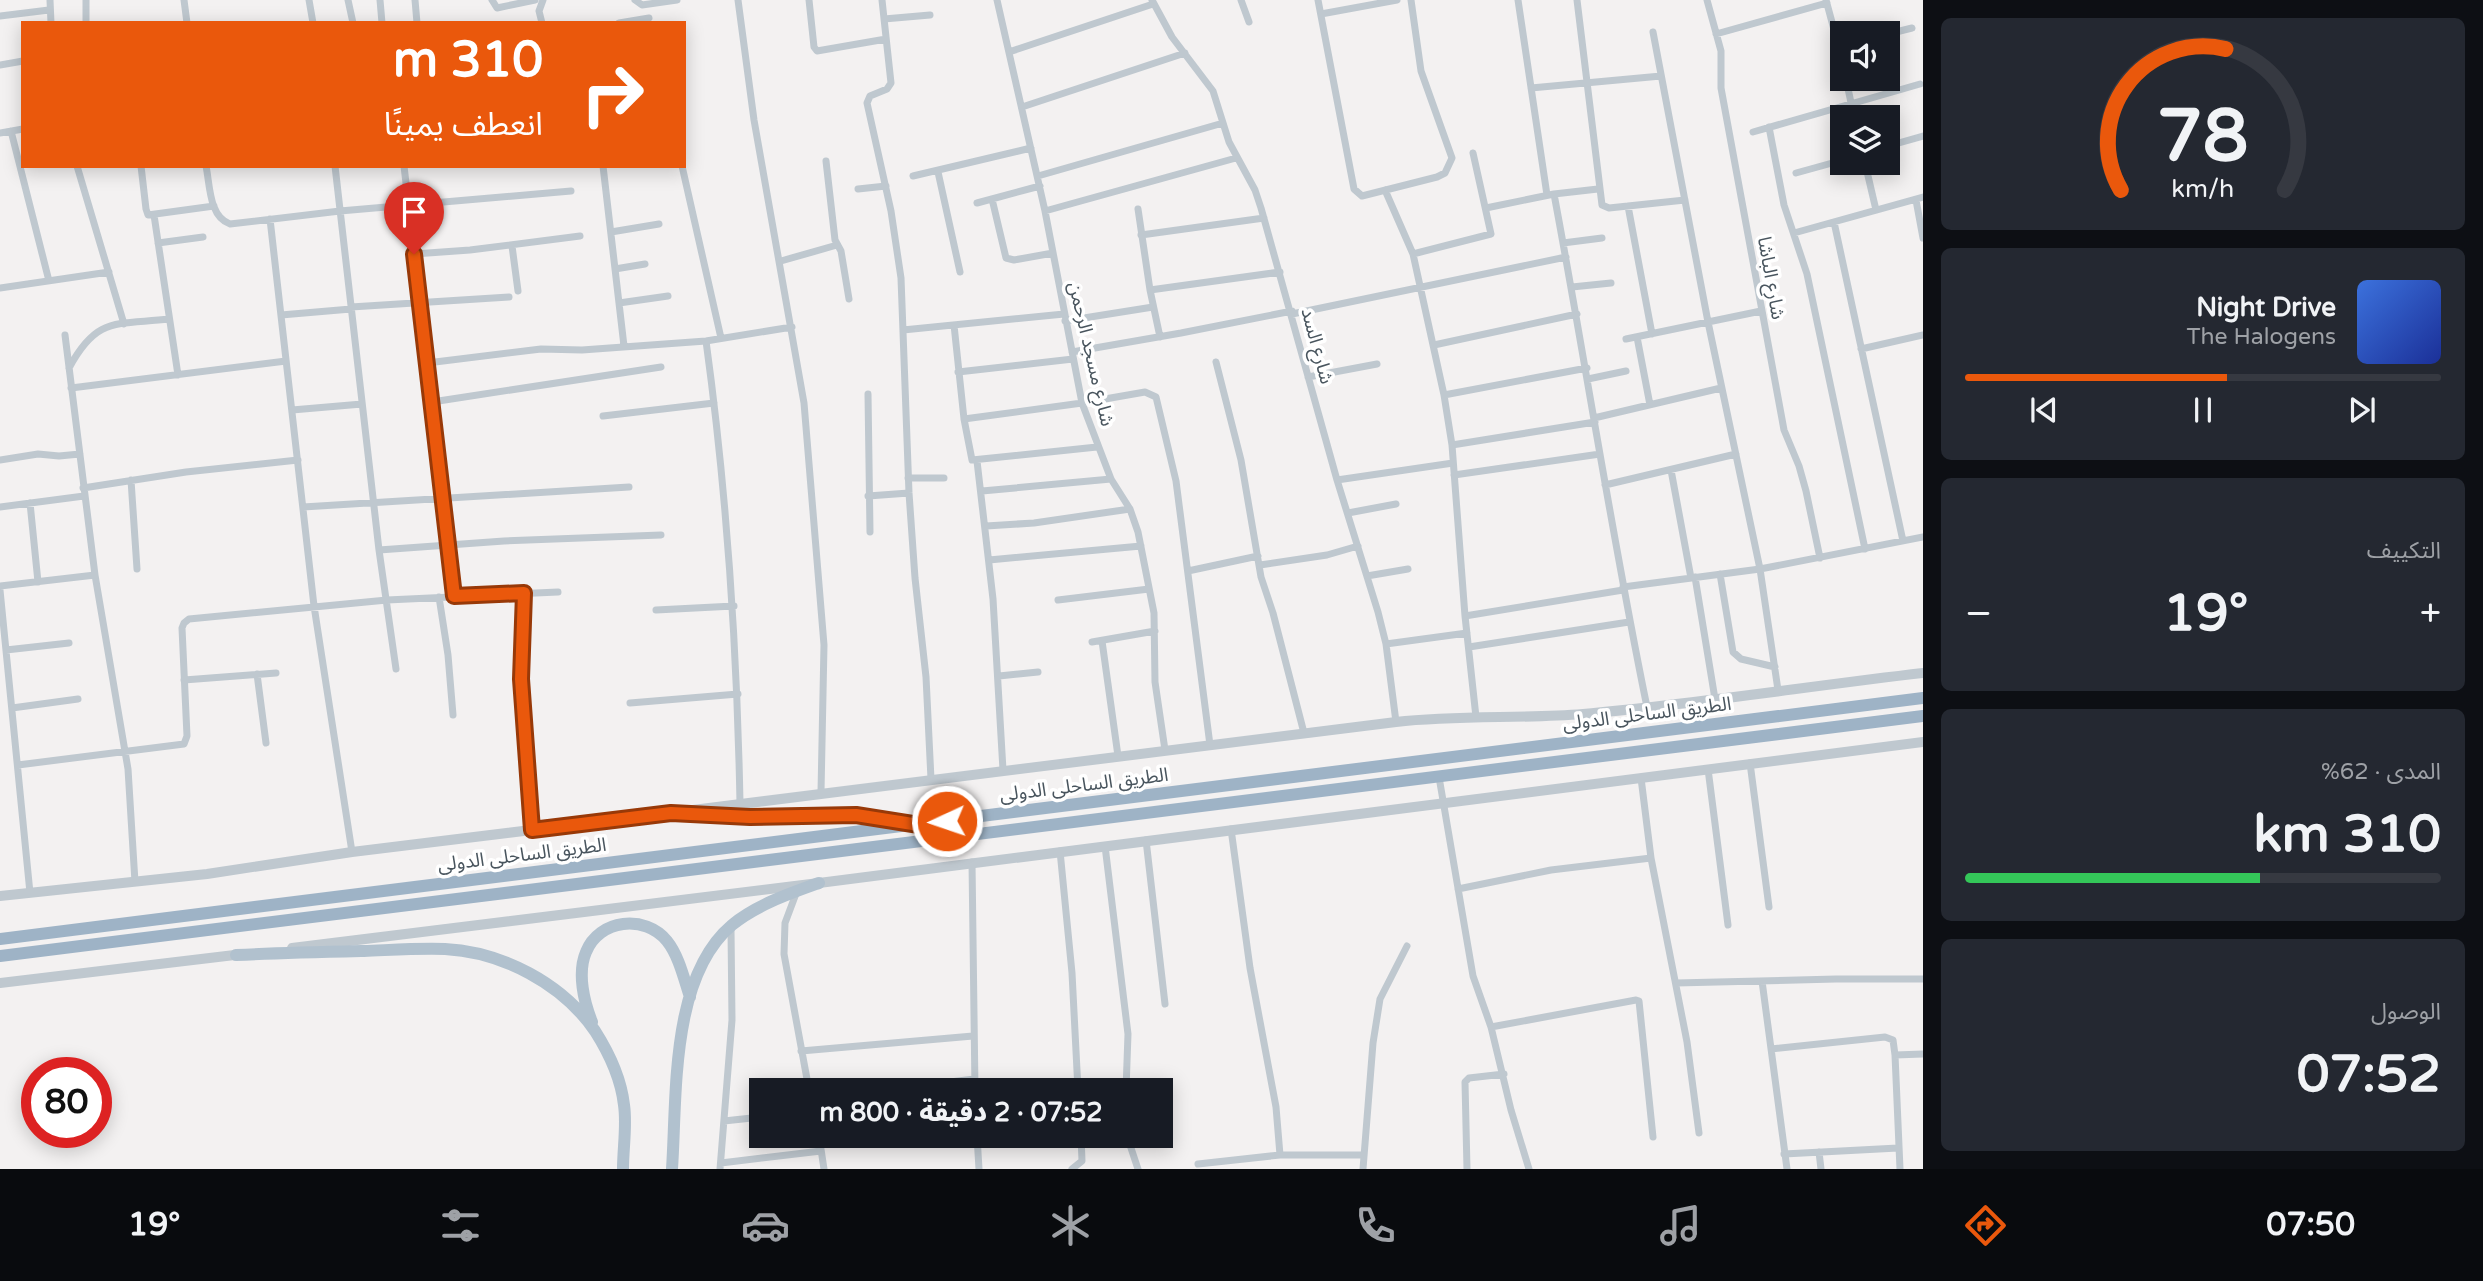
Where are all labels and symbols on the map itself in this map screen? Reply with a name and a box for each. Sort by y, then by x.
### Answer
pin [384,182,444,254]
street label: شارع الباشا [1751,235,1789,322]
street label: شارع مسجد الرحمن [1062,280,1118,429]
street label: شارع السد [1294,306,1338,387]
street label: الطريق الساحلى الدولى [1561,693,1733,735]
street label: الطريق الساحلى الدولى [998,764,1170,806]
position arrow [910,784,984,858]
street label: الطريق الساحلى الدولى [436,834,608,876]
speed limit sign: 80 [21,1057,112,1148]

